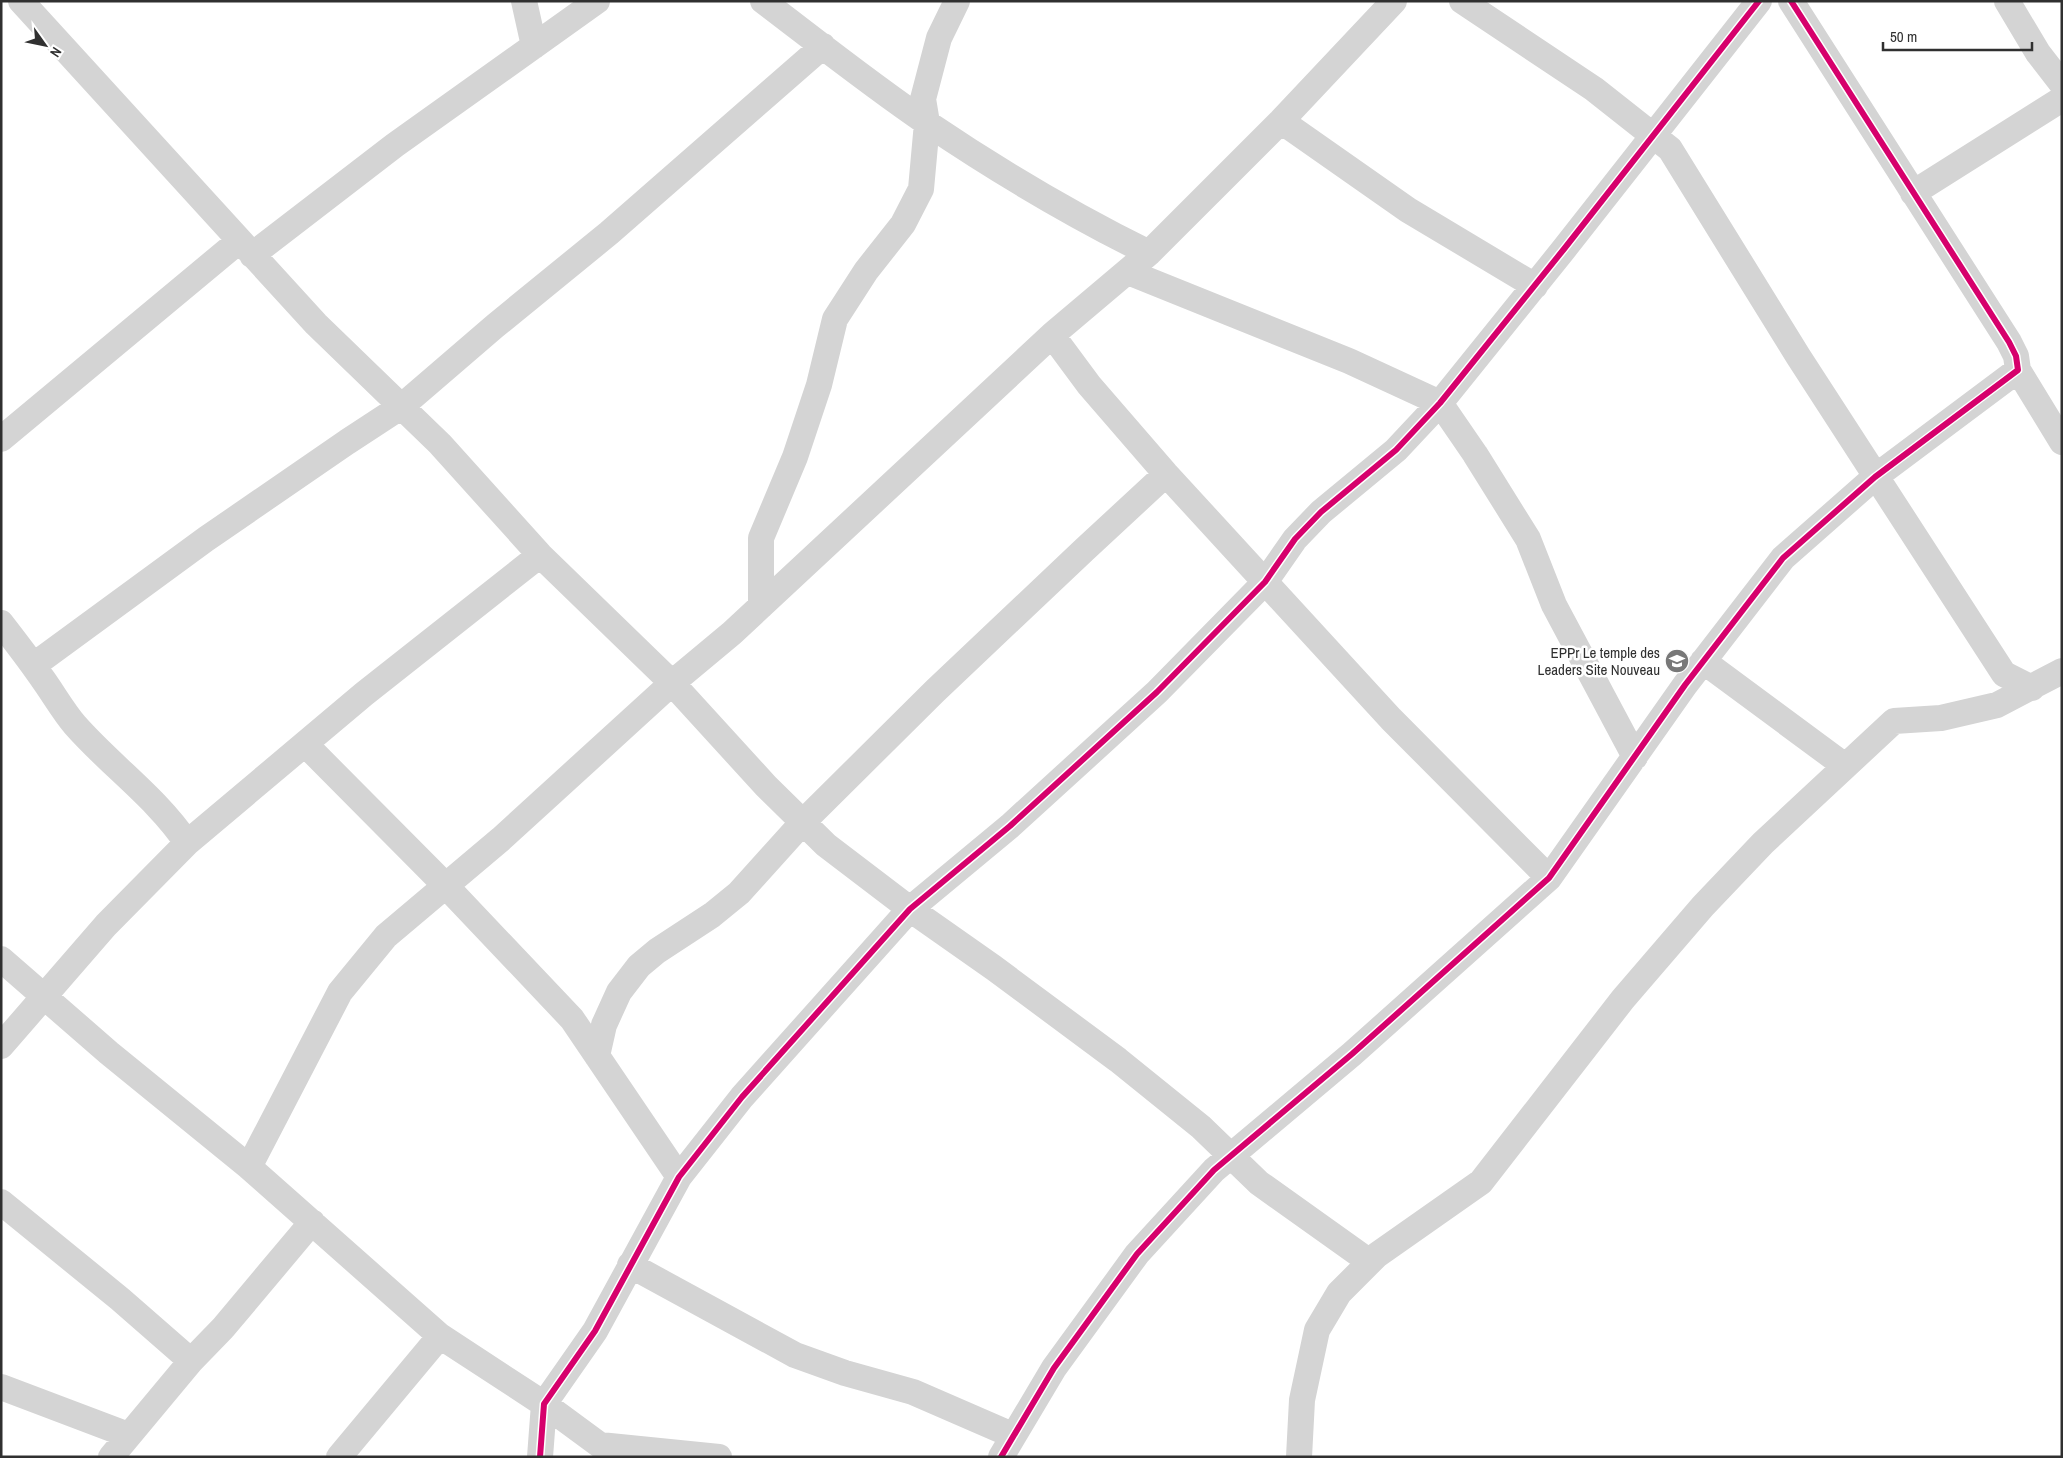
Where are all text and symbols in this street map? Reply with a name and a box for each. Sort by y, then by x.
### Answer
north arrow [20,20,70,70]
scale bar [1883,20,2032,52]
text: 50 m [1890,26,1917,47]
text: N [46,44,66,60]
place label: EPPr Le temple des Leaders Site Nouveau [1538,642,1660,680]
school or university icon: EPPr Le temple des Leaders Site Nouveau [1664,648,1690,674]

